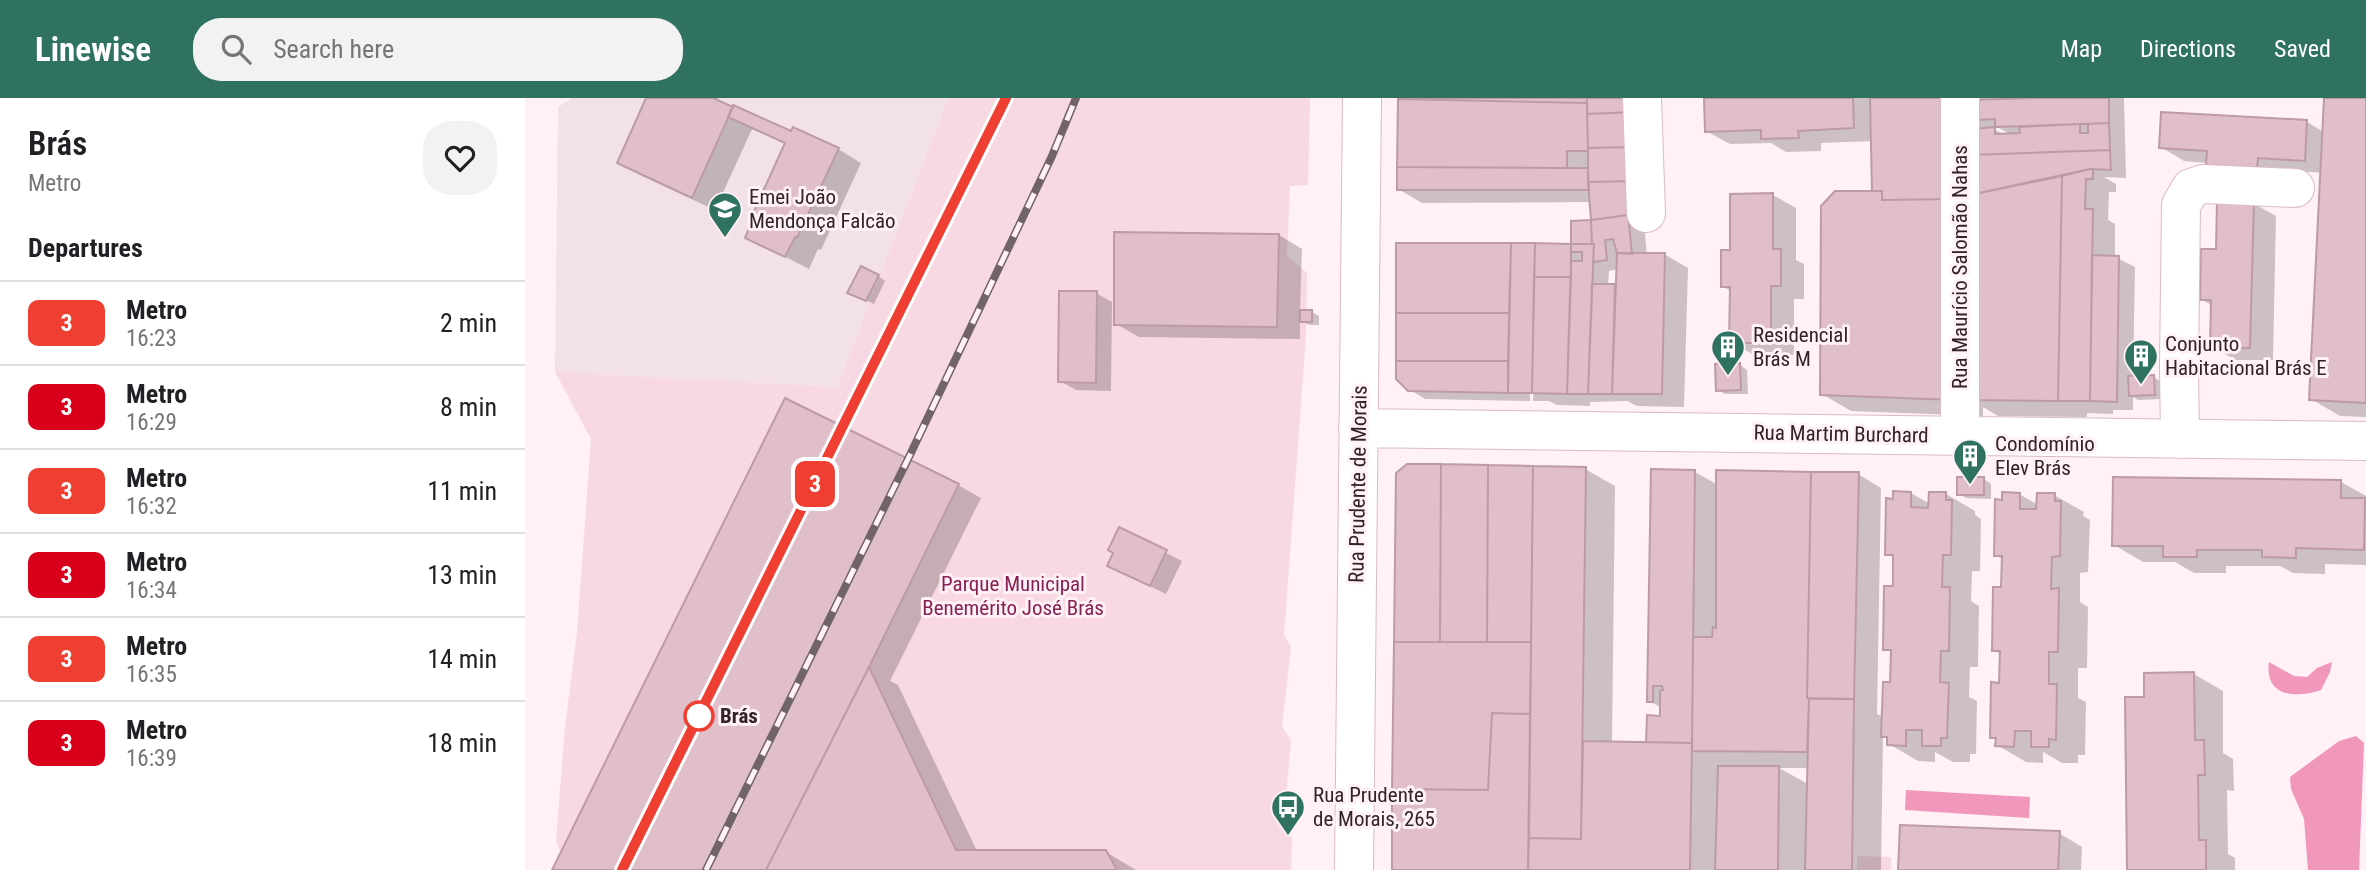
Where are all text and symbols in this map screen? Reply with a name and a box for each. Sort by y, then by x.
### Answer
search box [193,18,683,81]
text: Linewise [35,30,151,69]
icon: search [217,30,255,68]
text: Search here [273,34,394,64]
text: Map [2061,35,2102,63]
text: Directions [2140,35,2236,63]
text: Saved [2274,35,2331,63]
button: heart [423,121,497,195]
text: Brás [28,124,87,163]
street label: Rua Maurício Salomão Nahas [1948,145,1972,389]
text: Metro [28,170,81,197]
place label: Emei João Mendonça Falcão [749,185,896,233]
school or university icon: Emei João Mendonça Falcão [706,190,744,239]
text: Departures [28,233,143,263]
text: Metro [126,295,187,325]
text: 2 min [440,308,497,338]
text: 3 [60,309,73,337]
place label: Residencial Brás M [1753,323,1848,371]
text: 16:23 [126,325,177,352]
building icon: Residencial Brás M [1709,328,1747,377]
place label: Conjunto Habitacional Brás E [2165,332,2327,380]
building icon: Conjunto Habitacional Brás E [2122,337,2160,386]
text: Metro [126,379,187,409]
street label: Rua Prudente de Morais [1344,385,1372,583]
text: 8 min [440,392,497,422]
text: 3 [60,393,73,421]
text: 16:29 [126,409,177,436]
street label: Rua Martim Burchard [1753,420,1929,448]
place label: Condomínio Elev Brás [1995,432,2095,480]
building icon: Condomínio Elev Brás [1951,437,1989,486]
line badge: 3 [792,461,838,507]
text: Metro [126,463,187,493]
text: 3 [809,470,821,498]
text: 11 min [427,476,497,506]
text: 3 [60,477,73,505]
text: 16:32 [126,493,177,520]
text: Metro [126,547,187,577]
text: 13 min [427,560,497,590]
text: 3 [60,561,73,589]
park label: Parque Municipal Benemérito José Brás [922,572,1104,620]
text: 16:34 [126,577,177,604]
text: Metro [126,631,187,661]
text: 14 min [427,644,497,674]
text: 3 [60,645,73,673]
text: 16:35 [126,661,177,688]
marker: Brás [684,701,714,731]
place label: Brás [720,704,758,728]
text: Metro [126,715,187,745]
text: 18 min [427,728,497,758]
text: 3 [60,729,73,757]
text: 16:39 [126,745,177,772]
place label: Rua Prudente de Morais, 265 [1313,783,1435,831]
bus stop icon: Rua Prudente de Morais, 265 [1269,788,1307,837]

